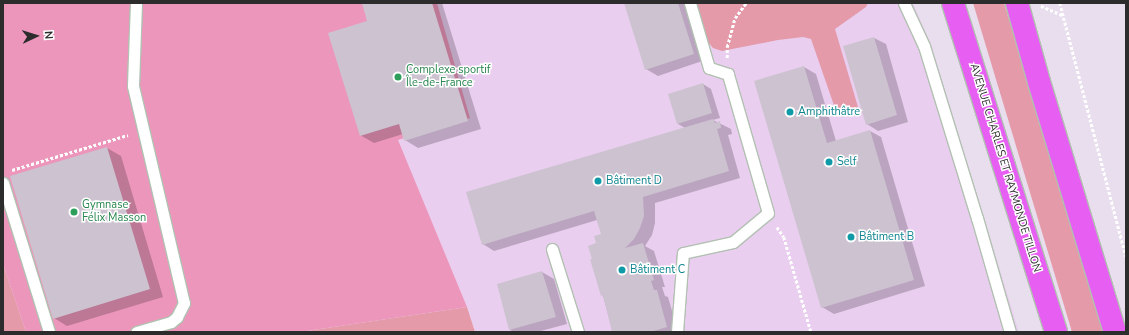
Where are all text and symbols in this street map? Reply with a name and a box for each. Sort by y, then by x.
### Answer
north arrow [16,16,56,56]
text: N [41,30,56,40]
street label: AVENUE CHARLES ET RAYMONDE TILLON [967,62,1043,274]
place label: Complexe sportif Île-de-France [406,64,490,90]
marker: Complexe sportif Île-de-France [393,72,403,82]
place label: Amphithâtre [798,105,860,119]
marker: Amphithâtre [785,107,795,117]
place label: Self [837,155,856,169]
marker: Self [824,157,834,167]
place label: Bâtiment D [606,174,662,188]
marker: Bâtiment D [593,176,603,186]
place label: Gymnase Félix Masson [82,199,146,225]
marker: Gymnase Félix Masson [69,207,79,217]
place label: Bâtiment B [859,230,914,244]
marker: Bâtiment B [846,232,856,242]
place label: Bâtiment C [630,263,685,277]
marker: Bâtiment C [617,265,627,275]

